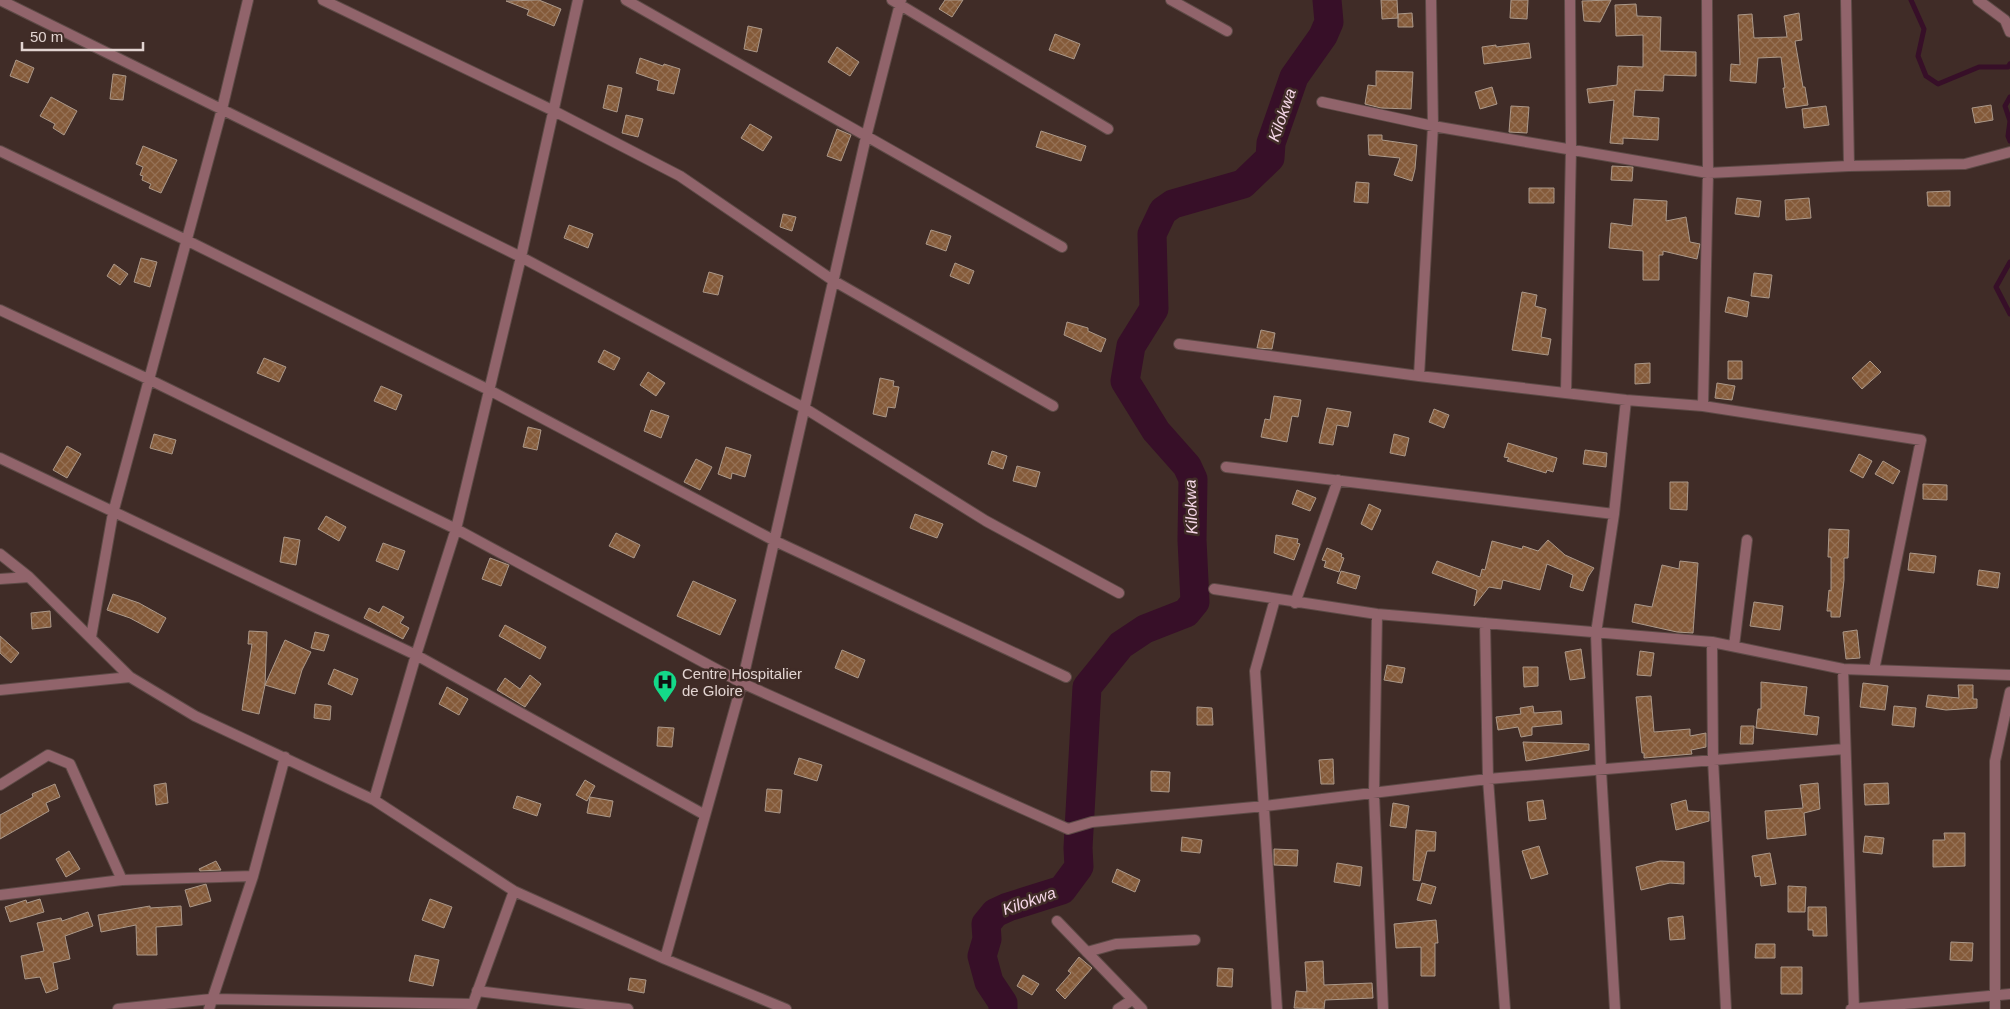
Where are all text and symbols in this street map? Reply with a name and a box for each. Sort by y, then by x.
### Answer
scale bar [22,20,144,52]
text: 50 m [30,28,63,45]
water label: Kilokwa [1265,86,1299,144]
water label: Kilokwa [1182,479,1200,535]
place label: Centre Hospitalier de Gloire [682,665,802,699]
hospital icon: Centre Hospitalier de Gloire [652,669,678,703]
water label: Kilokwa [1000,884,1058,918]

